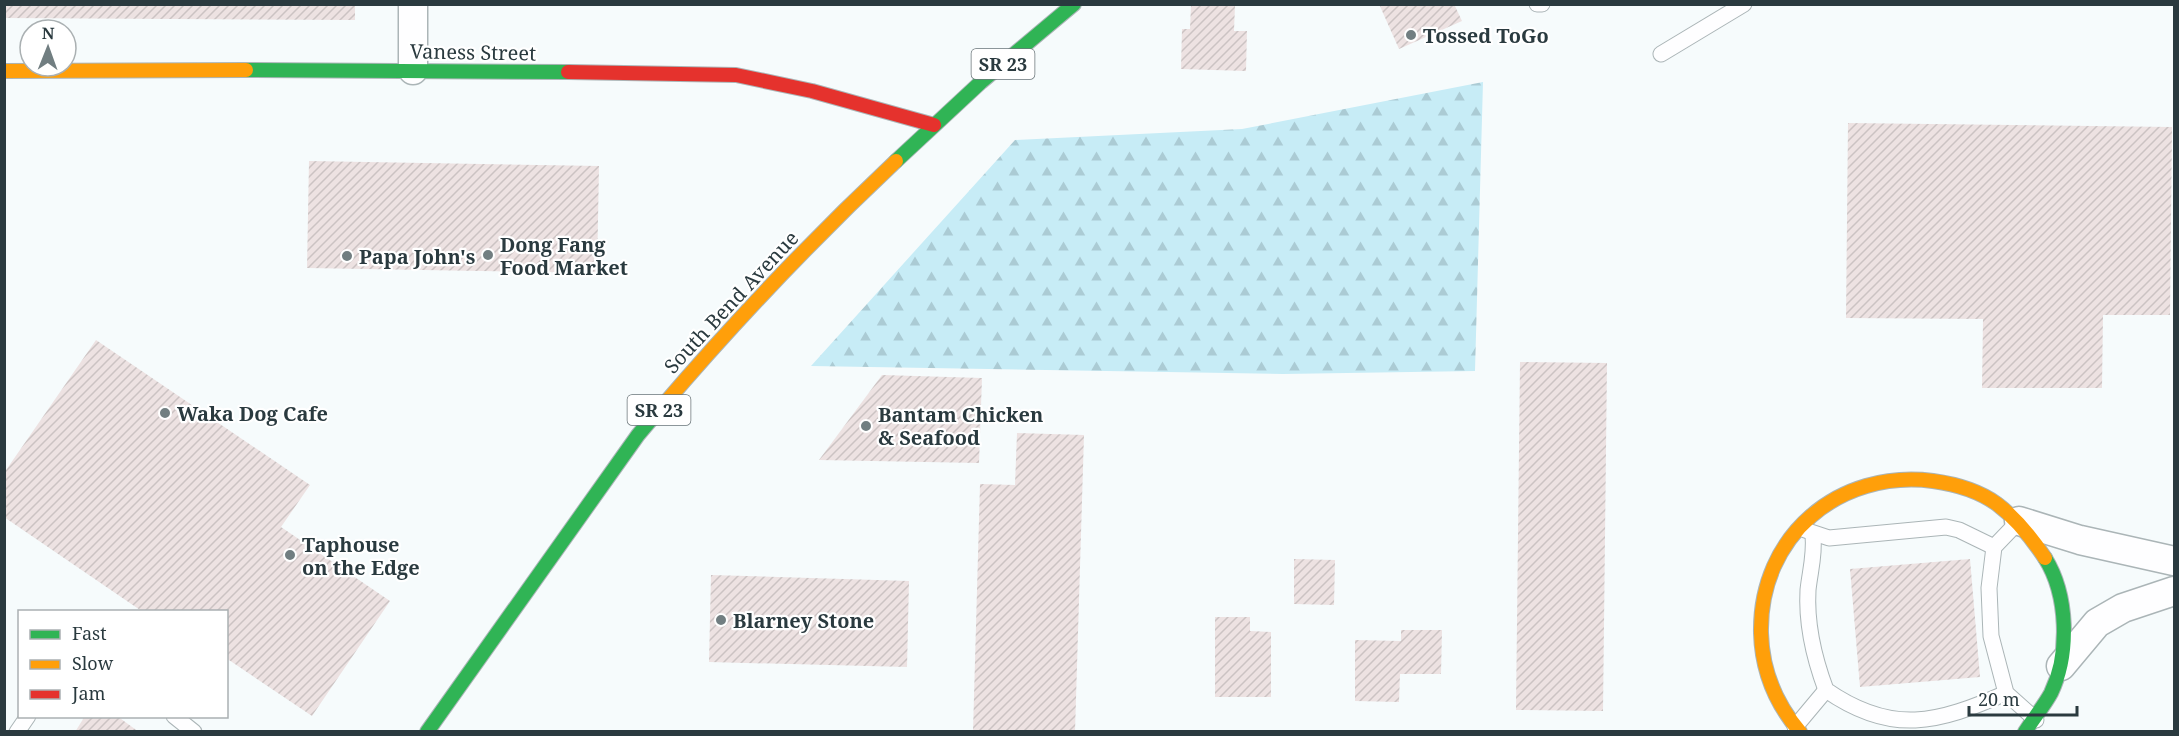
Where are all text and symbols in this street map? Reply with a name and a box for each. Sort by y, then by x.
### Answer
north arrow [18,18,78,78]
text: N [42,22,55,44]
place label: Tossed ToGo [1423,22,1549,49]
marker: Tossed ToGo [1404,28,1418,42]
street label: Vaness Street [410,37,536,67]
road number: SR 23 [972,49,1034,79]
street label: South Bend Avenue [658,225,804,379]
place label: Dong Fang Food Market [500,231,628,281]
place label: Papa John's [359,243,475,270]
marker: Dong Fang Food Market [481,248,495,262]
marker: Papa John's [340,249,354,263]
road number: SR 23 [628,395,690,425]
place label: Waka Dog Cafe [177,400,328,427]
place label: Bantam Chicken & Seafood [878,401,1043,451]
marker: Waka Dog Cafe [158,406,172,420]
marker: Bantam Chicken & Seafood [859,419,873,433]
place label: Taphouse on the Edge [302,531,420,581]
marker: Taphouse on the Edge [283,548,297,562]
place label: Blarney Stone [733,607,874,634]
legend [18,610,228,718]
marker: Blarney Stone [714,613,728,627]
text: Fast [72,621,107,645]
text: Slow [72,651,114,675]
scale bar [1969,679,2077,717]
text: Jam [71,681,106,705]
text: 20 m [1978,687,2020,711]

